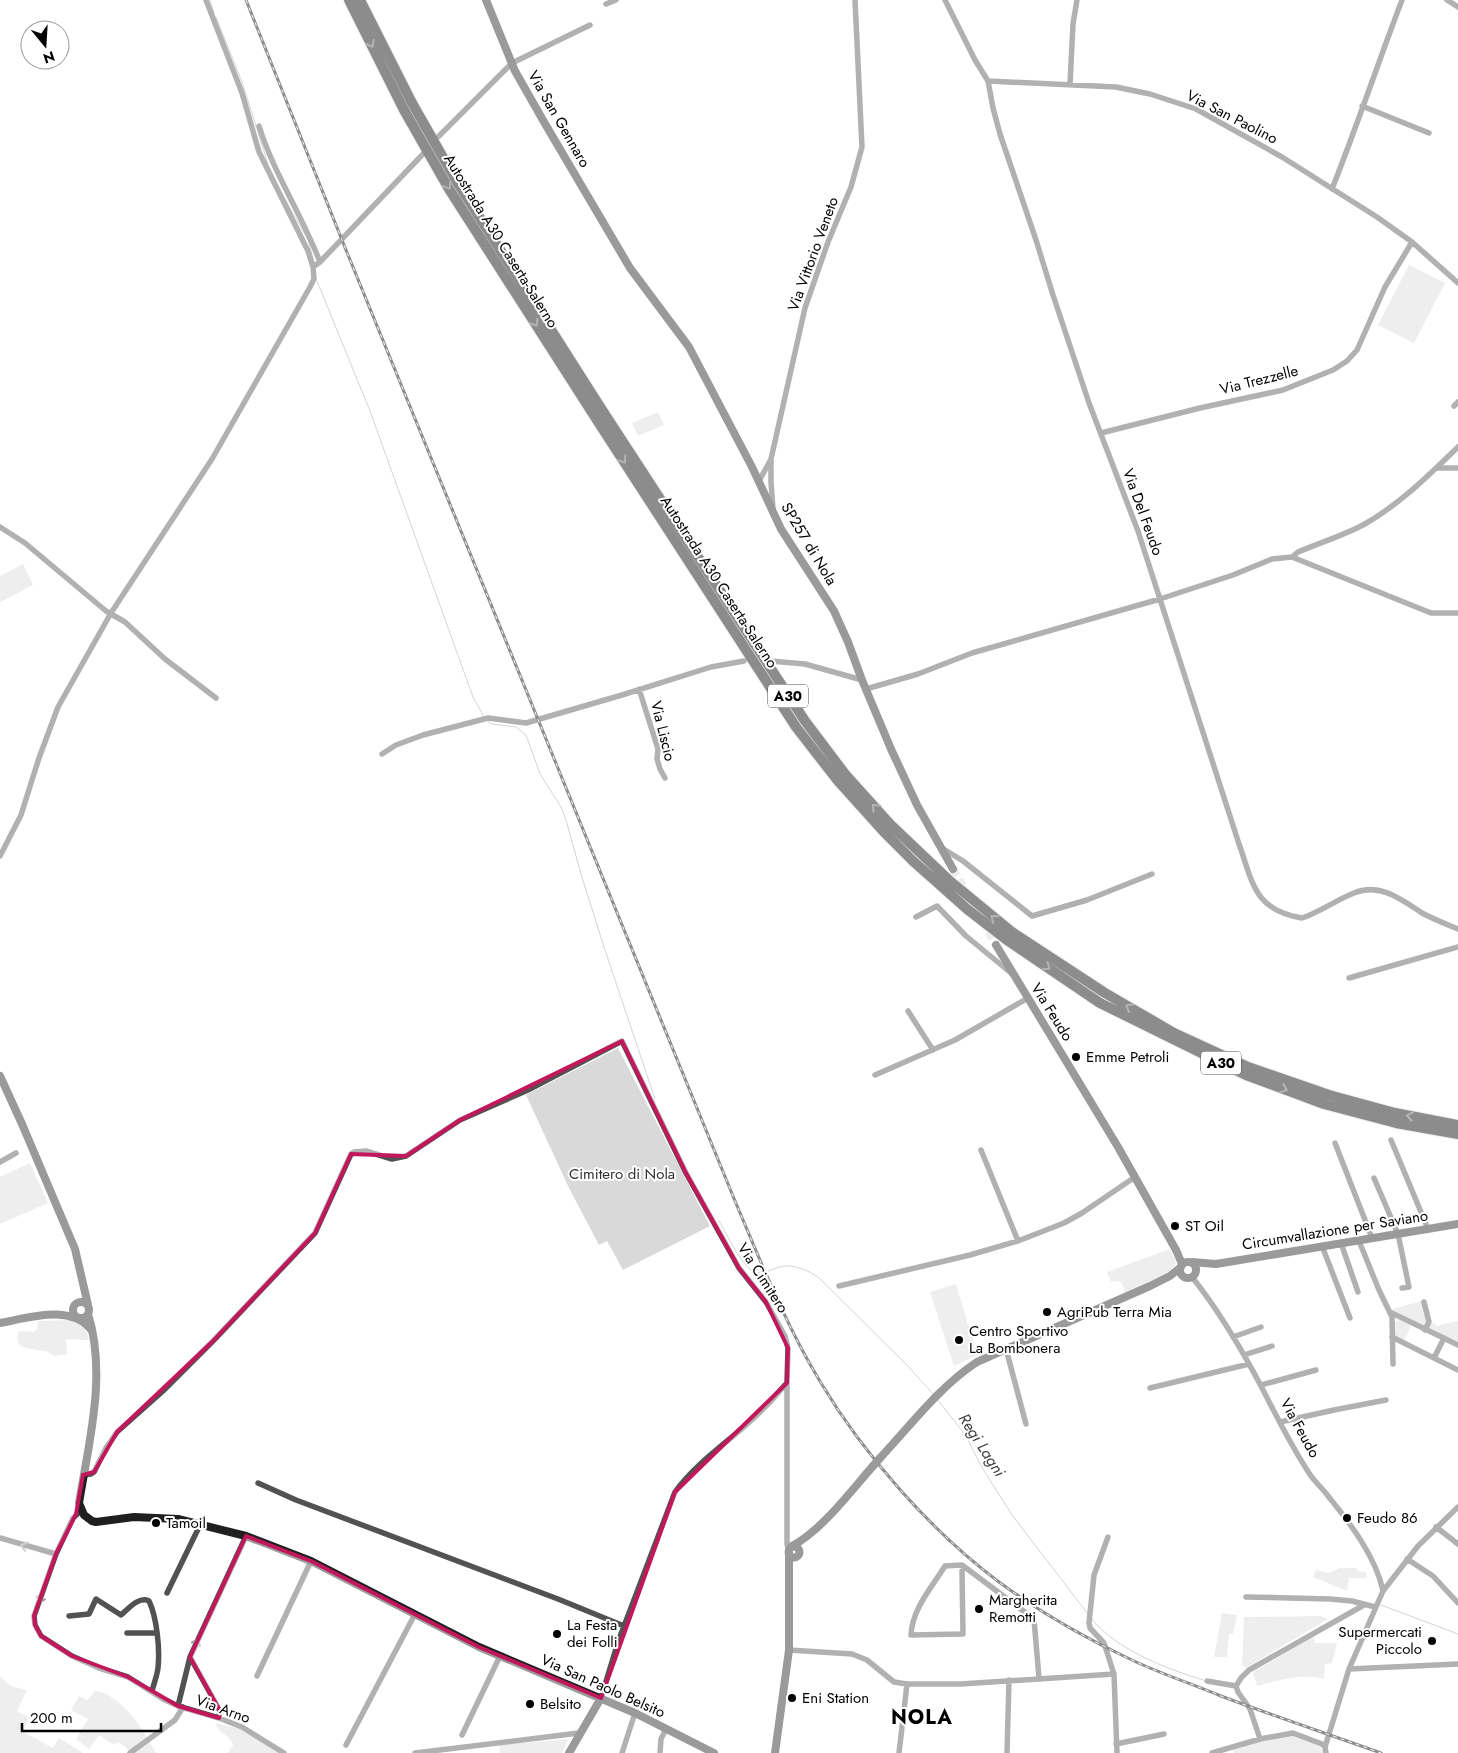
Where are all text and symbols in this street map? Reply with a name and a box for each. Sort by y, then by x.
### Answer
north arrow [20,20,70,70]
one-way arrow [365,38,375,47]
text: N [41,46,57,69]
street label: Via San Gennaro [522,66,596,172]
street label: Via San Paolino [1182,85,1282,149]
street label: Autostrada A30 Caserta-Salerno [438,150,564,332]
one-way arrow [442,181,452,190]
street label: Via Vittorio Veneto [782,194,844,314]
one-way arrow [529,318,539,327]
street label: Via Trezzelle [1217,360,1301,400]
one-way arrow [617,455,626,464]
street label: Via Del Feudo [1117,466,1169,558]
street label: Autostrada A30 Caserta-Salerno [655,492,783,672]
street label: SP257 di Nola [776,498,842,590]
road number: A30 [768,684,808,708]
street label: Via Liscio [645,699,681,763]
one-way arrow [872,804,881,813]
one-way arrow [991,915,1000,923]
one-way arrow [1042,961,1051,971]
street label: Via Feudo [1025,979,1079,1045]
one-way arrow [1126,1003,1135,1013]
place label: Emme Petroli [1086,1046,1169,1068]
marker: Emme Petroli [1070,1051,1082,1063]
road number: A30 [1201,1052,1241,1074]
one-way arrow [1280,1083,1288,1093]
one-way arrow [1406,1112,1414,1122]
park label: Cimitero di Nola [569,1163,675,1185]
street label: Circumvallazione per Saviano [1241,1204,1429,1256]
place label: ST Oil [1185,1215,1224,1237]
marker: ST Oil [1169,1220,1181,1232]
street label: Via Cimitero [732,1239,794,1317]
place label: AgriPub Terra Mia [1057,1301,1172,1323]
marker: AgriPub Terra Mia [1041,1306,1053,1318]
place label: Centro Sportivo La Bombonera [969,1320,1068,1359]
marker: Centro Sportivo La Bombonera [953,1334,965,1346]
street label: Via Feudo [1275,1394,1325,1462]
water label: Regi Lagni [953,1409,1012,1482]
place label: Feudo 86 [1357,1507,1418,1529]
place label: Tamoil [166,1512,206,1534]
marker: Feudo 86 [1341,1512,1353,1524]
marker: Tamoil [150,1517,162,1529]
one-way arrow [21,1541,29,1551]
place label: Margherita Remotti [989,1589,1057,1628]
one-way arrow [36,1596,46,1604]
marker: Margherita Remotti [973,1603,985,1615]
place label: La Festa dei Folli [567,1614,618,1653]
place label: Supermercati Piccolo [1338,1621,1422,1660]
marker: La Festa dei Folli [551,1628,563,1640]
marker: Supermercati Piccolo [1426,1635,1438,1647]
one-way arrow [191,1638,201,1647]
street label: Via San Paolo Belsito [538,1651,668,1721]
place label: Eni Station [802,1687,869,1709]
street label: Via Arno [193,1689,253,1729]
marker: Eni Station [786,1692,798,1704]
place label: Belsito [540,1695,581,1713]
marker: Belsito [524,1698,536,1710]
scale bar [22,1700,161,1732]
district label: NOLA [891,1703,953,1732]
text: 200 m [30,1707,73,1729]

